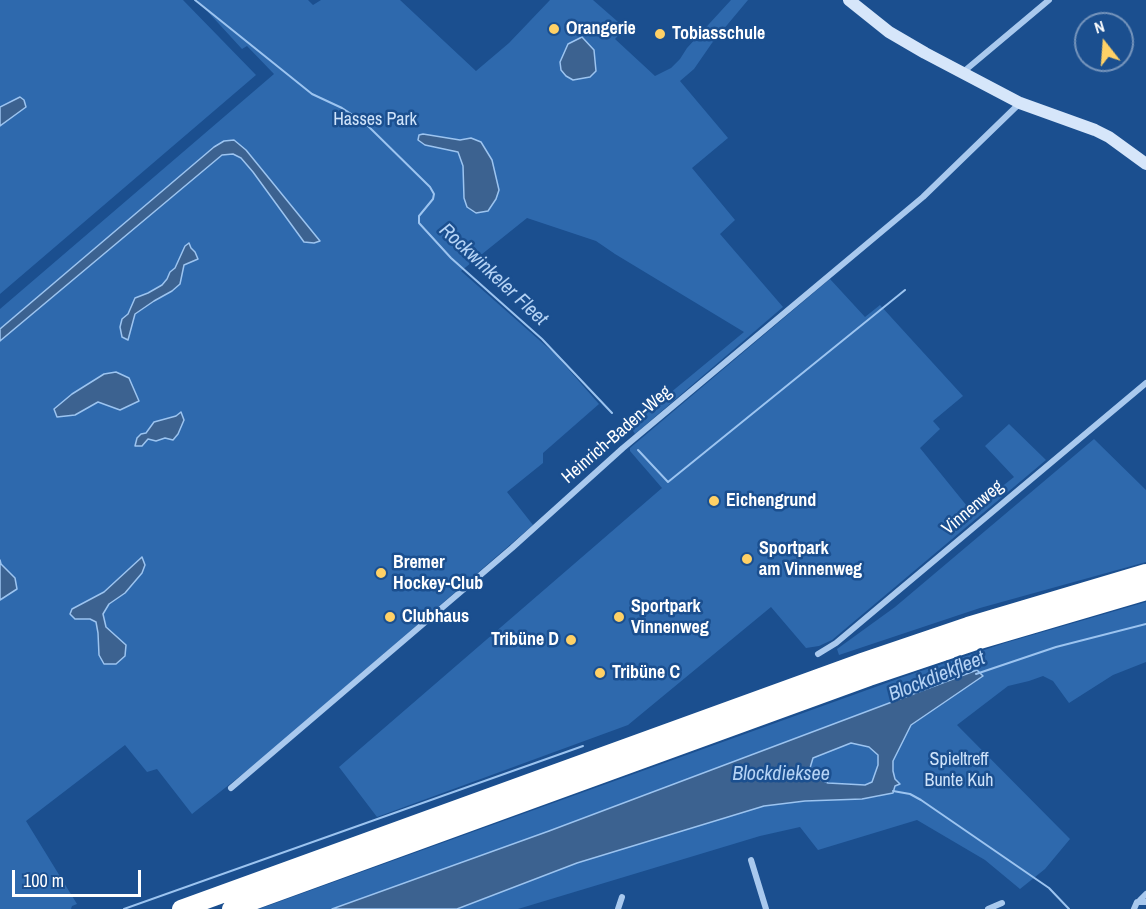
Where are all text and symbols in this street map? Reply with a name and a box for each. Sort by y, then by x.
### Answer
north arrow [1074,12,1134,72]
text: N [1092,15,1107,39]
place label: Orangerie [566,18,636,40]
marker: Orangerie [547,22,561,36]
place label: Tobiasschule [672,23,765,45]
marker: Tobiasschule [653,27,667,41]
park label: Hasses Park [333,109,417,131]
water label: Rockwinkeler Fleet [434,219,552,331]
street label: Heinrich-Baden-Weg [558,381,676,489]
street label: Vinnenweg [938,476,1008,540]
place label: Eichengrund [726,490,816,512]
marker: Eichengrund [707,494,721,508]
place label: Sportpark am Vinnenweg [759,538,862,580]
place label: Bremer Hockey-Club [393,552,483,594]
marker: Sportpark am Vinnenweg [740,552,754,566]
marker: Bremer Hockey-Club [374,566,388,580]
place label: Sportpark Vinnenweg [631,596,709,638]
place label: Clubhaus [402,606,469,628]
marker: Clubhaus [383,610,397,624]
marker: Sportpark Vinnenweg [612,610,626,624]
place label: Tribüne D [491,629,559,651]
marker: Tribüne D [564,633,578,647]
water label: Blockdiekfleet [885,647,989,707]
place label: Tribüne C [612,662,680,684]
marker: Tribüne C [593,666,607,680]
park label: Spieltreff Bunte Kuh [925,749,993,792]
water label: Blockdieksee [732,763,830,787]
scale bar [15,858,144,896]
text: 100 m [23,868,64,893]

